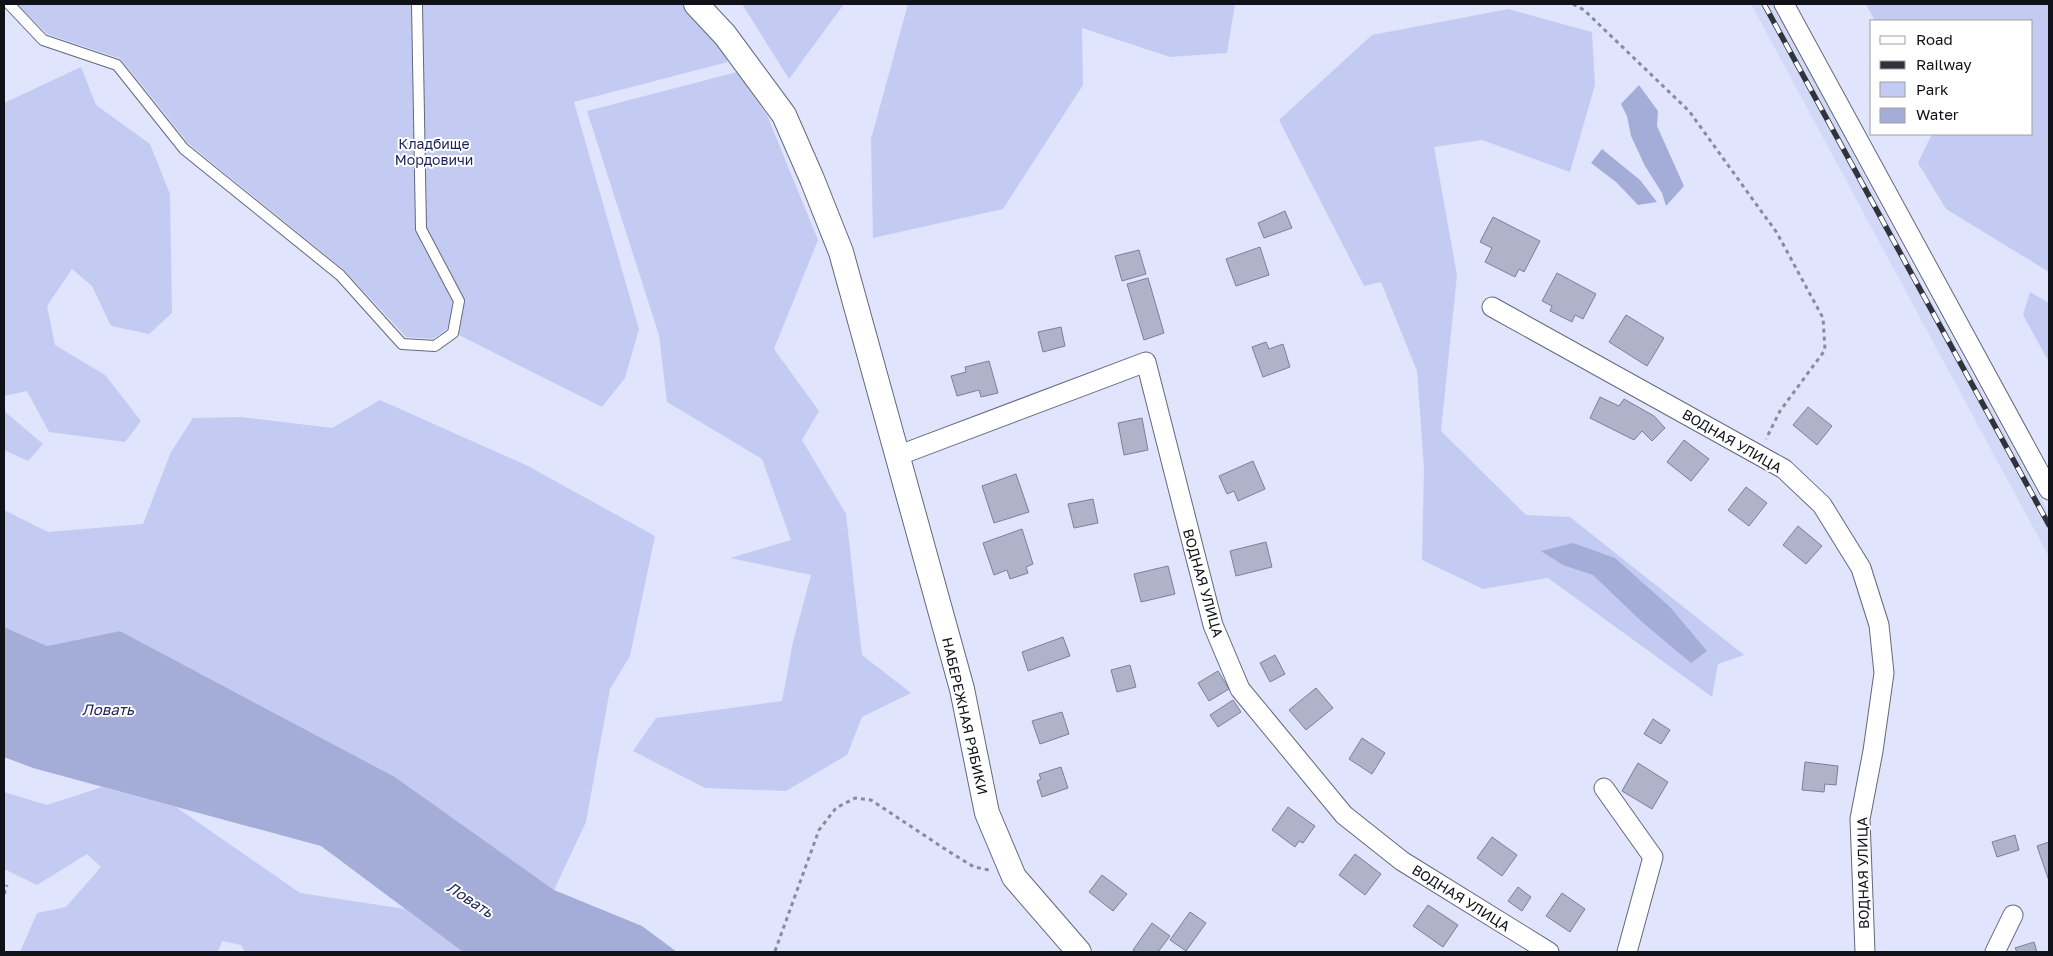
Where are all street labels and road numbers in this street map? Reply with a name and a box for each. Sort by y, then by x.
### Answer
street label: ВОДНАЯ УЛИЦА [1679,405,1786,476]
street label: ВОДНАЯ УЛИЦА [1180,527,1227,640]
street label: НАБЕРЕЖНАЯ РЯБИКИ [939,635,992,796]
street label: ВОДНАЯ УЛИЦА [1853,816,1872,929]
street label: ВОДНАЯ УЛИЦА [1409,861,1514,935]

